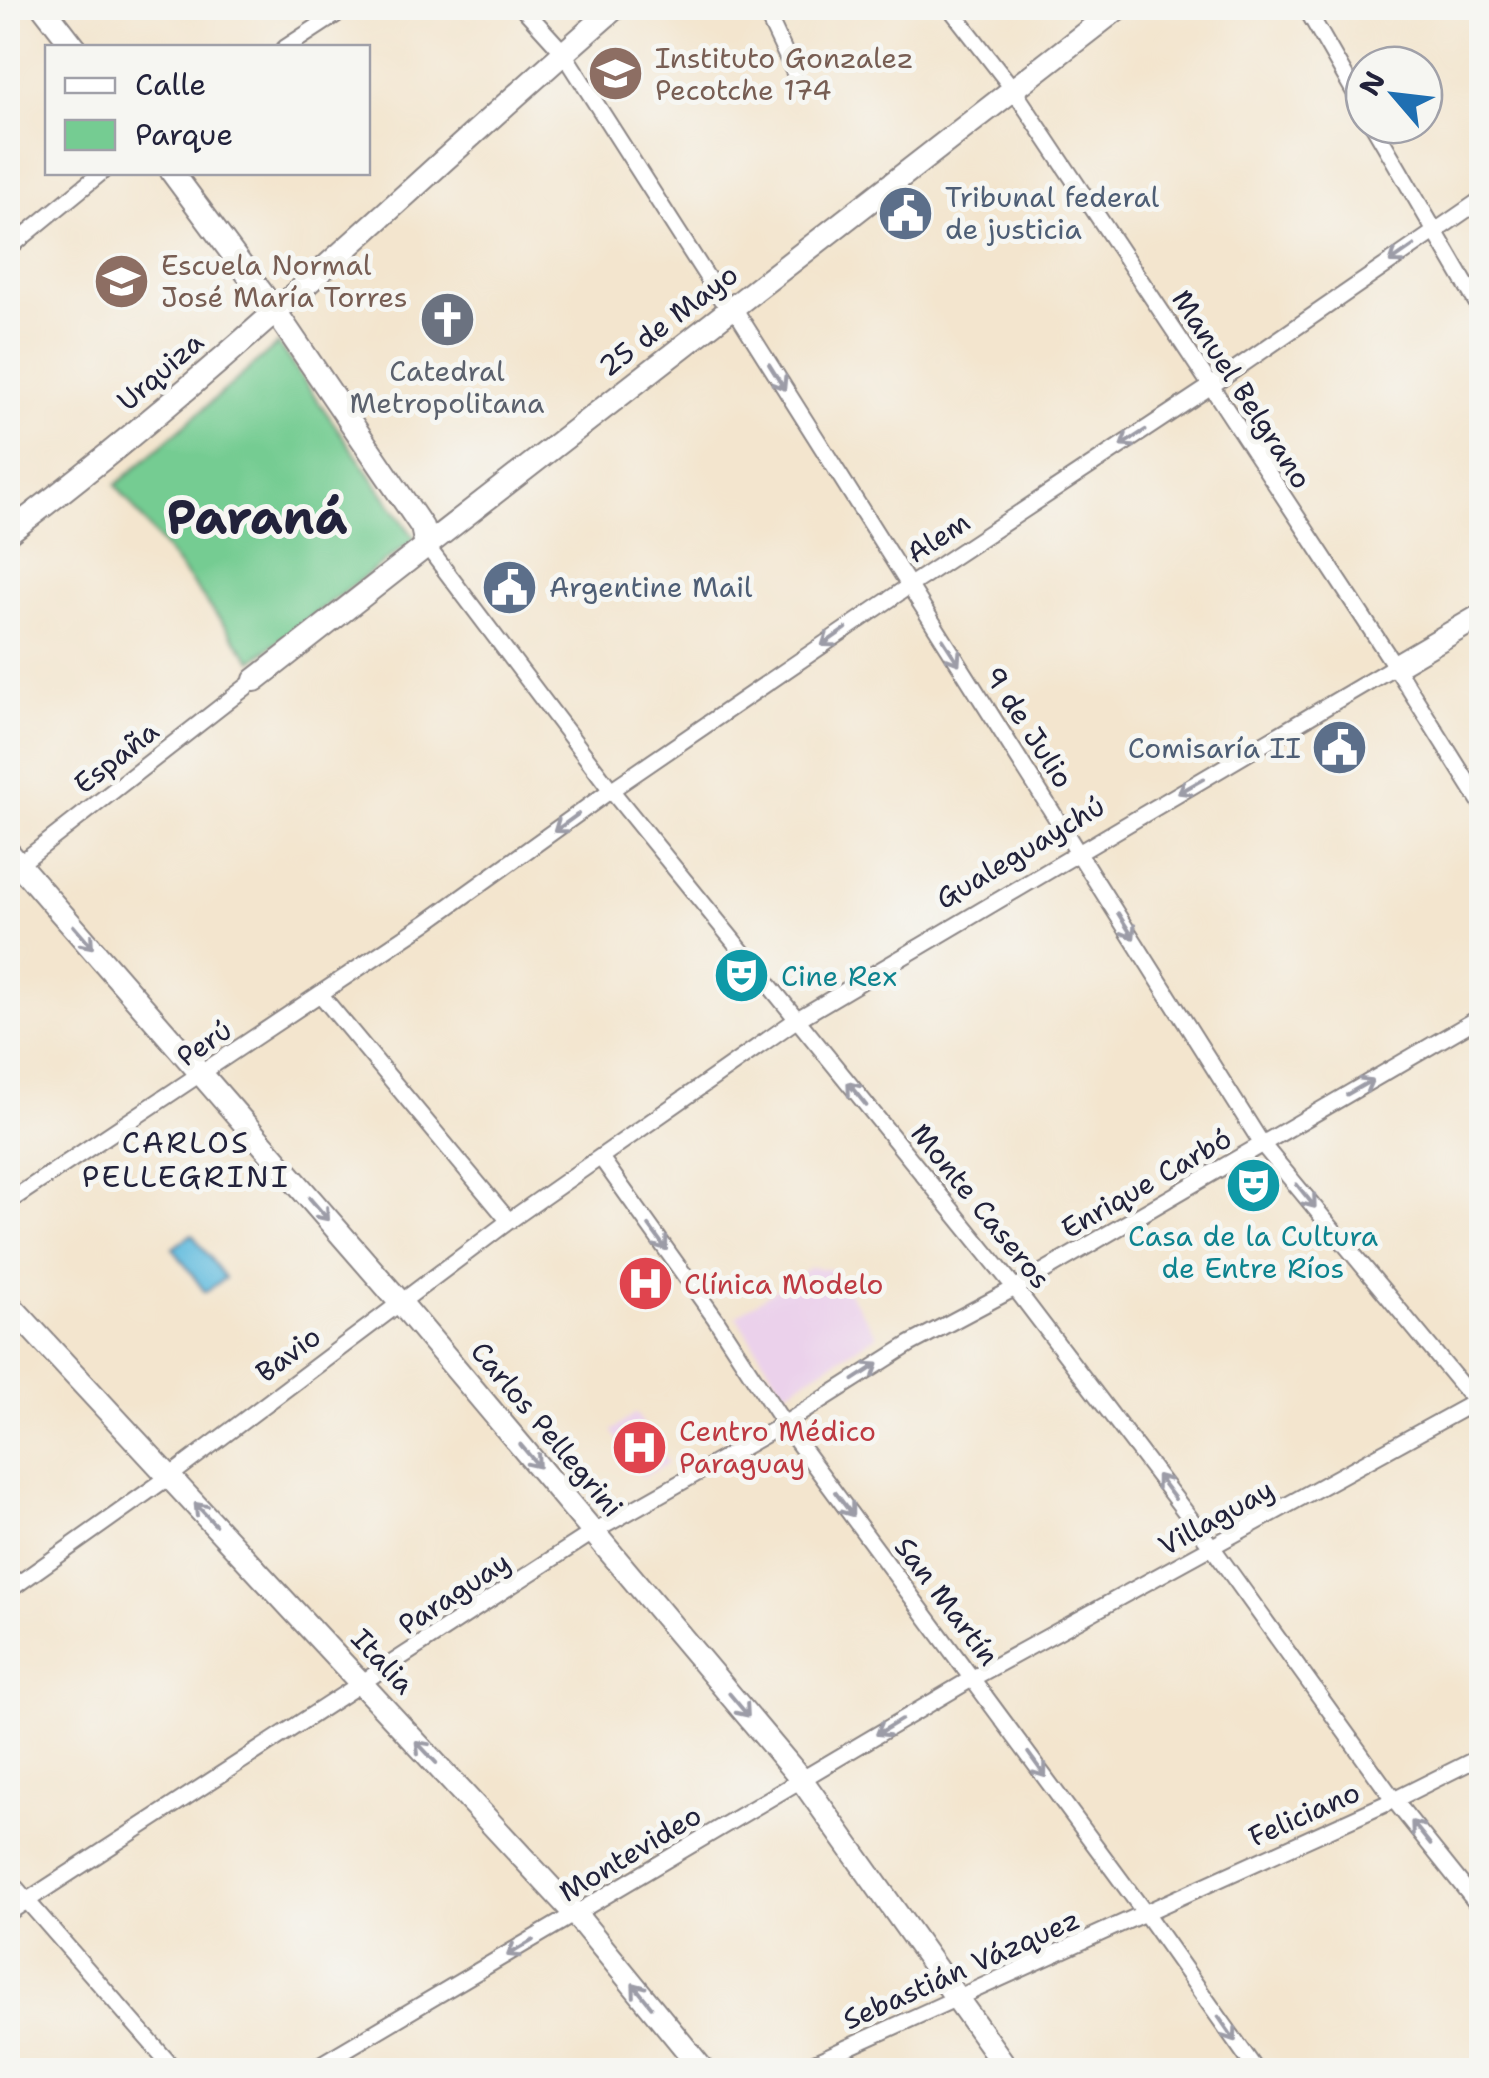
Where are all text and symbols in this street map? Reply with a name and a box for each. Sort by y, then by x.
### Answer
place label: Instituto Gonzalez Pecotche 174 [655,39,914,109]
school or university icon: Instituto Gonzalez Pecotche 174 [586,44,646,104]
legend [45,45,370,175]
north arrow [1344,45,1444,145]
text: Calle [135,64,206,105]
text: N [1350,65,1394,102]
text: Parque [135,114,233,155]
place label: Tribunal federal de justicia [945,178,1160,248]
public building icon: Tribunal federal de justicia [876,183,936,243]
one-way arrow [1388,243,1416,264]
place label: Escuela Normal José María Torres [161,246,408,316]
school or university icon: Escuela Normal José María Torres [92,251,152,311]
street label: 25 de Mayo [591,255,745,385]
street label: Manuel Belgrano [1163,282,1321,496]
church icon: Catedral Metropolitana [417,290,477,350]
street label: Urquiza [109,323,211,419]
place label: Catedral Metropolitana [350,352,544,422]
one-way arrow [767,362,788,391]
one-way arrow [1119,427,1148,448]
district label: Paraná [167,485,348,549]
street label: Alem [899,503,977,571]
public building icon: Argentine Mail [480,557,540,617]
place label: Argentine Mail [549,568,753,606]
one-way arrow [820,626,848,647]
one-way arrow [941,637,962,665]
street label: 9 de Julio [976,659,1082,795]
street label: España [66,712,166,802]
public building icon: Comisaría II [1310,718,1370,778]
place label: Comisaría II [1128,729,1301,767]
one-way arrow [1176,777,1206,797]
street label: Gualeguaychú [929,787,1111,917]
one-way arrow [553,812,581,833]
one-way arrow [1116,911,1136,939]
one-way arrow [71,924,94,949]
theatre icon: Cine Rex [712,946,772,1006]
place label: Cine Rex [781,957,897,995]
street label: Perú [169,1011,239,1075]
one-way arrow [1345,1077,1374,1097]
one-way arrow [846,1081,868,1107]
street label: Monte Caseros [903,1115,1059,1297]
street label: Enrique Carbó [1054,1119,1238,1247]
district label: CARLOS PELLEGRINI [82,1122,290,1197]
theatre icon: Casa de la Cultura de Entre Ríos [1223,1155,1283,1215]
one-way arrow [1294,1182,1316,1208]
one-way arrow [308,1195,330,1221]
place label: Casa de la Cultura de Entre Ríos [1128,1217,1378,1287]
one-way arrow [647,1224,668,1251]
hospital icon: Clínica Modelo [615,1254,675,1314]
place label: Clínica Modelo [684,1265,883,1303]
street label: Bavio [248,1317,328,1391]
street label: Carlos Pellegrini [462,1333,632,1525]
one-way arrow [852,1361,880,1382]
place label: Centro Médico Paraguay [679,1412,876,1482]
hospital icon: Centro Médico Paraguay [610,1417,670,1477]
one-way arrow [519,1442,541,1468]
street label: Villaguay [1152,1470,1280,1564]
one-way arrow [1156,1474,1177,1501]
one-way arrow [833,1490,854,1517]
one-way arrow [193,1502,217,1526]
street label: San Martín [886,1529,1008,1673]
street label: Paraguay [391,1543,517,1643]
street label: Italia [343,1620,423,1702]
one-way arrow [728,1691,750,1717]
one-way arrow [875,1717,904,1737]
one-way arrow [415,1740,438,1765]
one-way arrow [1027,1751,1048,1778]
street label: Feliciano [1242,1773,1366,1855]
street label: Montevideo [552,1796,708,1910]
one-way arrow [1410,1821,1432,1847]
street label: Sebastián Vázquez [837,1900,1085,2038]
one-way arrow [506,1938,535,1958]
one-way arrow [632,1982,653,2009]
one-way arrow [1216,2015,1237,2042]

